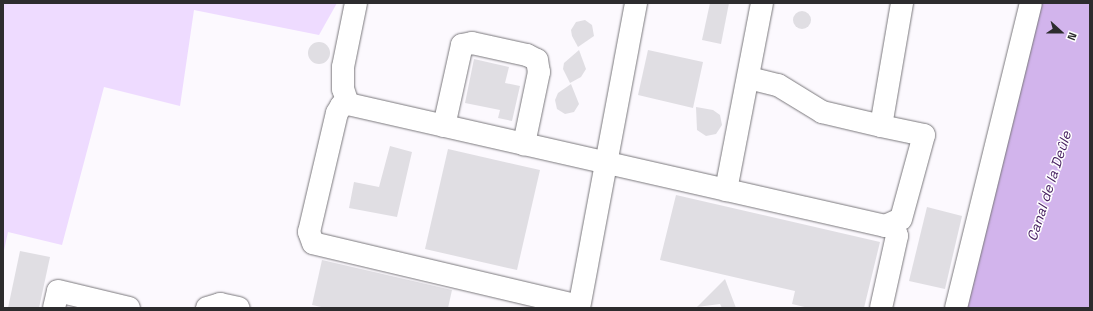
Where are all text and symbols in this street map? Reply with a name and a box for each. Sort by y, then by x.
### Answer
north arrow [1041,12,1081,52]
text: N [1064,30,1080,42]
water label: Canal de la Deûle [1023,129,1075,243]

